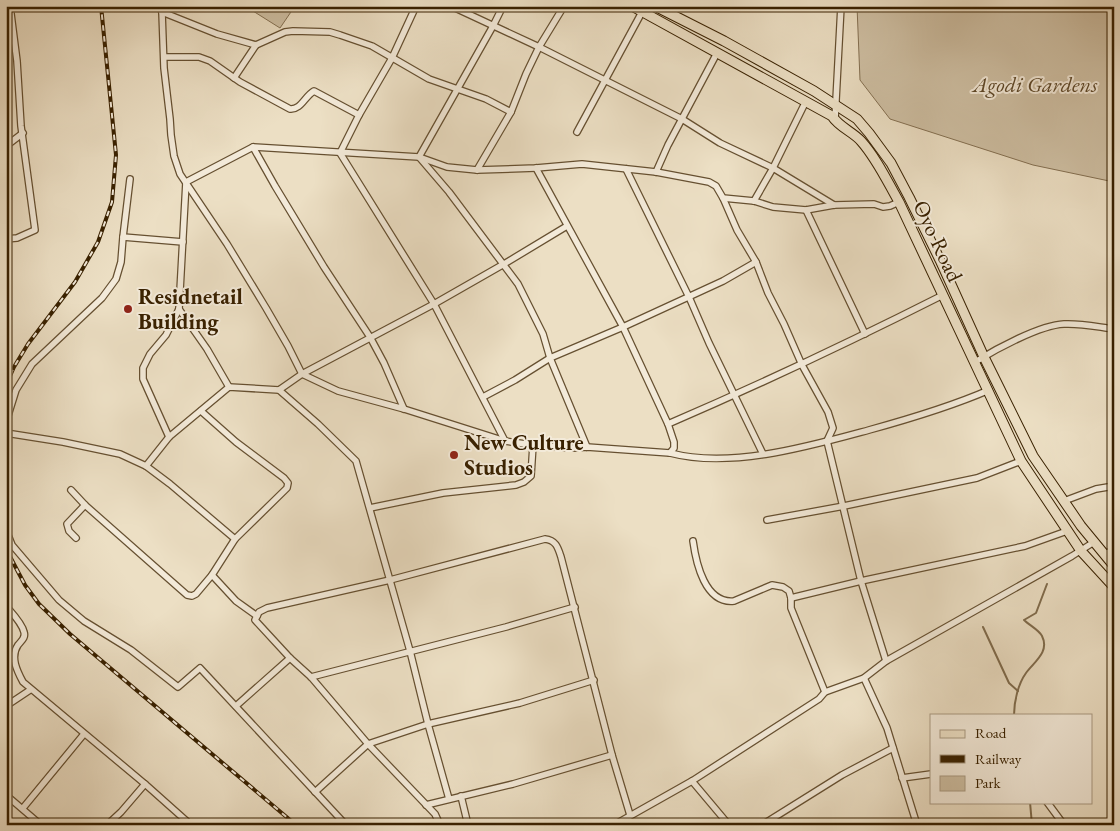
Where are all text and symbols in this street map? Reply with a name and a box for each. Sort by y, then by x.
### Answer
park label: Agodi Gardens [971,70,1098,99]
street label: Oyo Road [906,195,970,287]
place label: Residnetail Building [138,282,243,336]
marker: Residnetail Building [122,303,134,315]
place label: New Culture Studios [464,428,584,482]
marker: New Culture Studios [448,449,460,461]
legend [930,714,1092,804]
text: Road [975,723,1007,742]
text: Railway [975,749,1022,768]
text: Park [975,773,1002,792]

